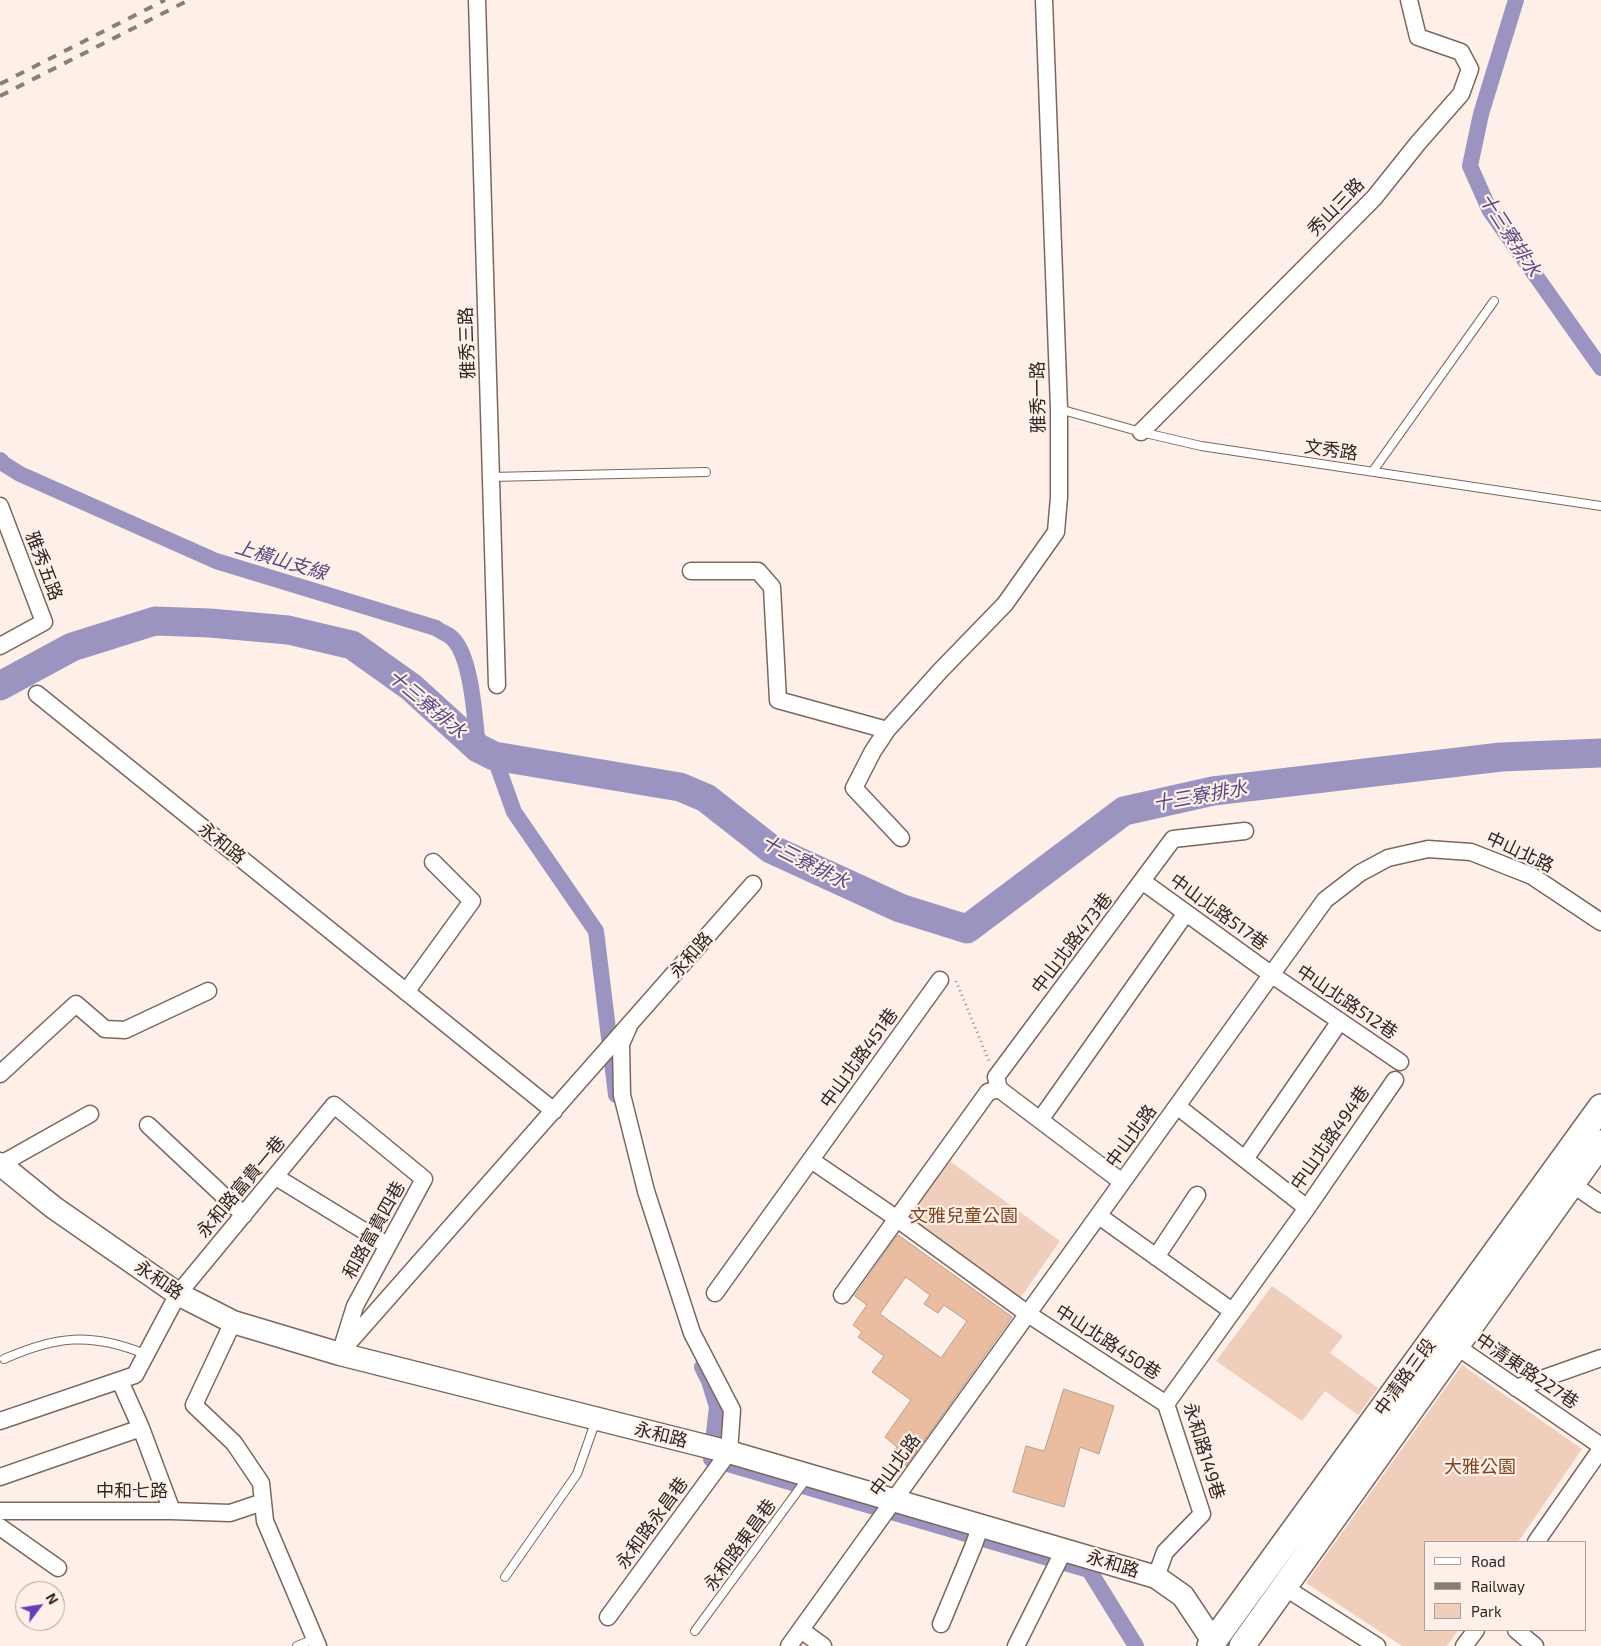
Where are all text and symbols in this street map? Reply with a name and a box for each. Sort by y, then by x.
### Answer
street label: 秀山三路 [1303,174,1369,240]
water label: 十三寮排水 [1475,189,1545,281]
street label: 雅秀三路 [455,307,479,379]
street label: 雅秀一路 [1027,361,1049,433]
street label: 文秀路 [1303,436,1359,464]
street label: 雅秀五路 [21,529,67,603]
water label: 上橫山支線 [232,535,330,585]
water label: 十三寮排水 [383,665,471,743]
water label: 十三寮排水 [1151,777,1249,815]
street label: 永和路 [194,818,250,868]
street label: 中山北路 [1483,827,1557,877]
water label: 十三寮排水 [758,830,852,894]
street label: 中山北路517巷 [1166,869,1272,955]
street label: 中山北路473巷 [1027,888,1117,998]
street label: 永和路 [665,928,717,982]
street label: 中山北路512巷 [1292,960,1402,1044]
street label: 中山北路451巷 [816,1004,902,1112]
street label: 中山北路494巷 [1286,1082,1374,1194]
street label: 中山北路 [1101,1101,1161,1171]
street label: 永和路富貴一巷 [192,1132,290,1242]
street label: 和路富貴四巷 [338,1178,410,1282]
park label: 文雅兒童公園 [910,1205,1018,1227]
street label: 永和路 [131,1256,187,1304]
street label: 中山北路450巷 [1051,1300,1165,1384]
street label: 中清東路227巷 [1471,1329,1583,1413]
street label: 中清路三段 [1370,1334,1440,1420]
street label: 永和路149巷 [1179,1400,1229,1502]
street label: 永和路 [632,1418,690,1452]
street label: 中山北路 [865,1430,925,1500]
park label: 大雅公園 [1444,1456,1516,1478]
street label: 永和路永昌巷 [612,1473,692,1573]
street label: 中和七路 [96,1480,168,1502]
street label: 永和路東昌巷 [700,1495,780,1595]
legend [1424,1541,1586,1631]
street label: 永和路 [1084,1546,1142,1582]
text: Road [1471,1552,1506,1570]
text: Railway [1471,1577,1525,1595]
north arrow [15,1581,65,1631]
text: N [43,1590,62,1607]
text: Park [1471,1602,1502,1620]

